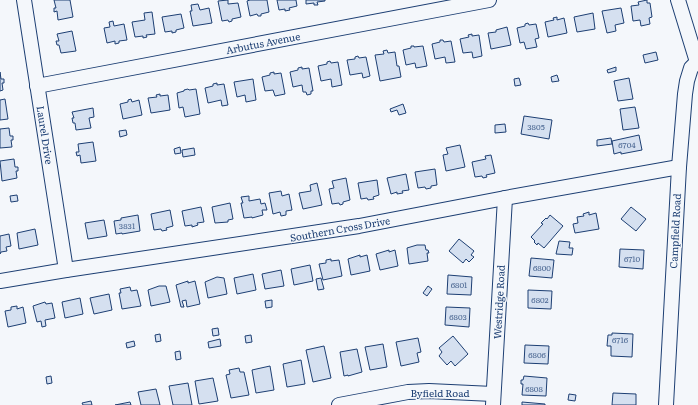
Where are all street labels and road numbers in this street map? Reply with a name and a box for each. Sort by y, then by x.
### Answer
street label: Arbutus Avenue [224,28,301,57]
street label: Laurel Drive [33,105,58,165]
street label: Campfield Road [665,193,684,269]
street label: Southern Cross Drive [289,212,391,245]
street label: Westridge Road [489,264,508,339]
street label: Byfield Road [410,385,470,400]

